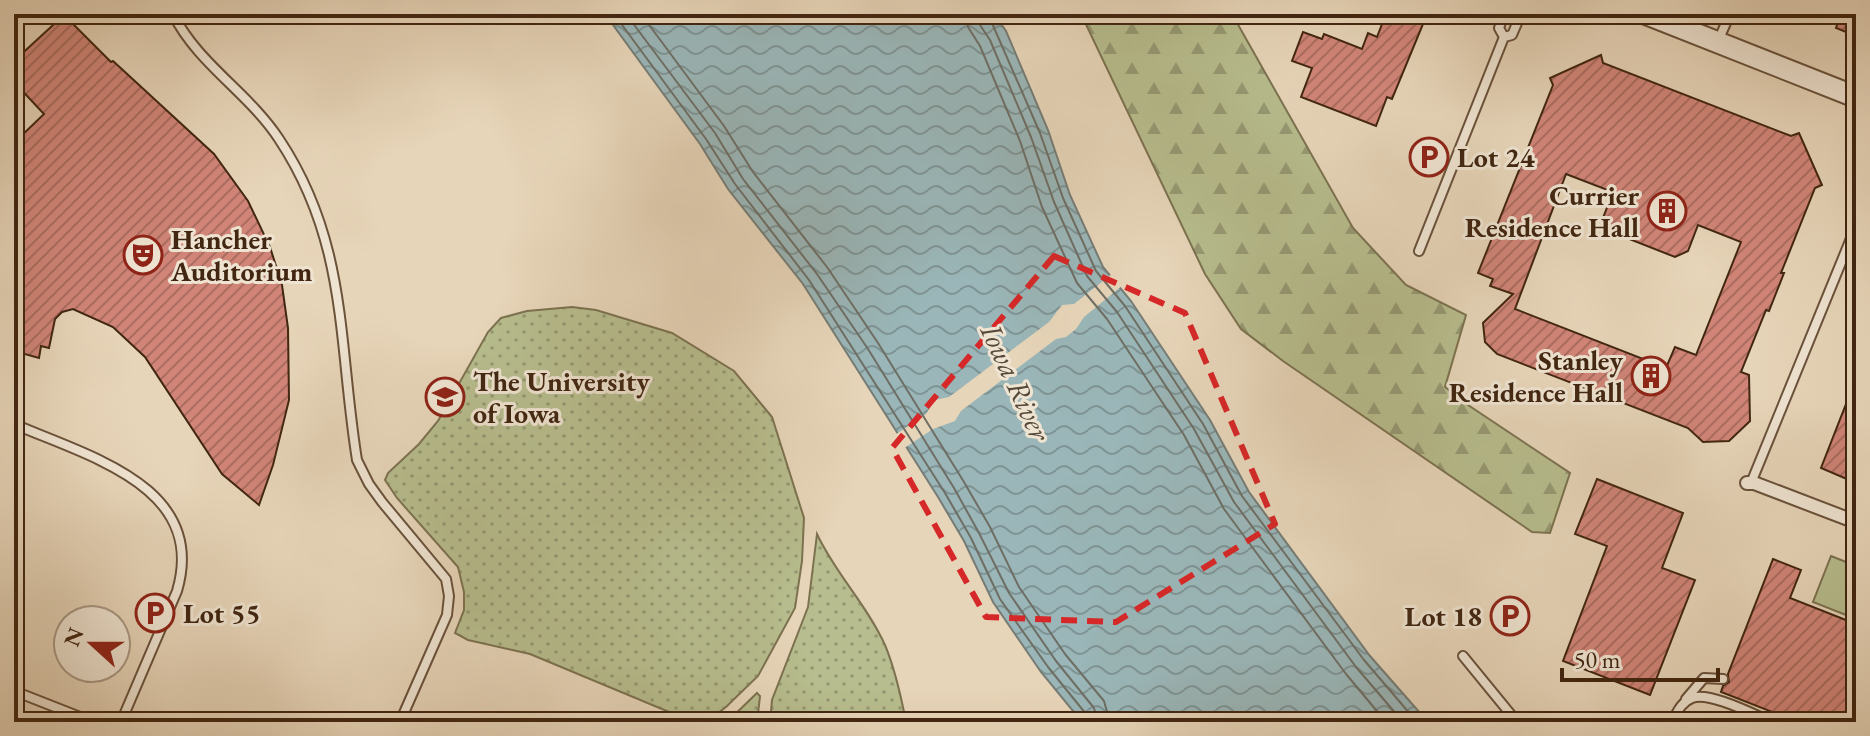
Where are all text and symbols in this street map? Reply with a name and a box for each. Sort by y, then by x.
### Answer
parking icon: Lot 24 [1408,136,1450,178]
place label: Lot 24 [1457,139,1536,175]
place label: Currier Residence Hall [1465,177,1639,245]
building icon: Currier Residence Hall [1646,190,1688,232]
place label: Hancher Auditorium [170,221,313,289]
theatre icon: Hancher Auditorium [122,234,164,276]
water label: Iowa River [971,316,1061,448]
place label: Stanley Residence Hall [1449,342,1624,410]
building icon: Stanley Residence Hall [1630,355,1672,397]
place label: The University of Iowa [473,363,650,431]
school or university icon: The University of Iowa [424,376,466,418]
parking icon: Lot 55 [134,592,176,634]
place label: Lot 55 [183,595,260,631]
parking icon: Lot 18 [1489,595,1531,637]
place label: Lot 18 [1405,598,1482,634]
north arrow [52,604,132,684]
text: N [57,623,91,651]
scale bar [1562,632,1718,682]
text: 50 m [1574,644,1621,675]

